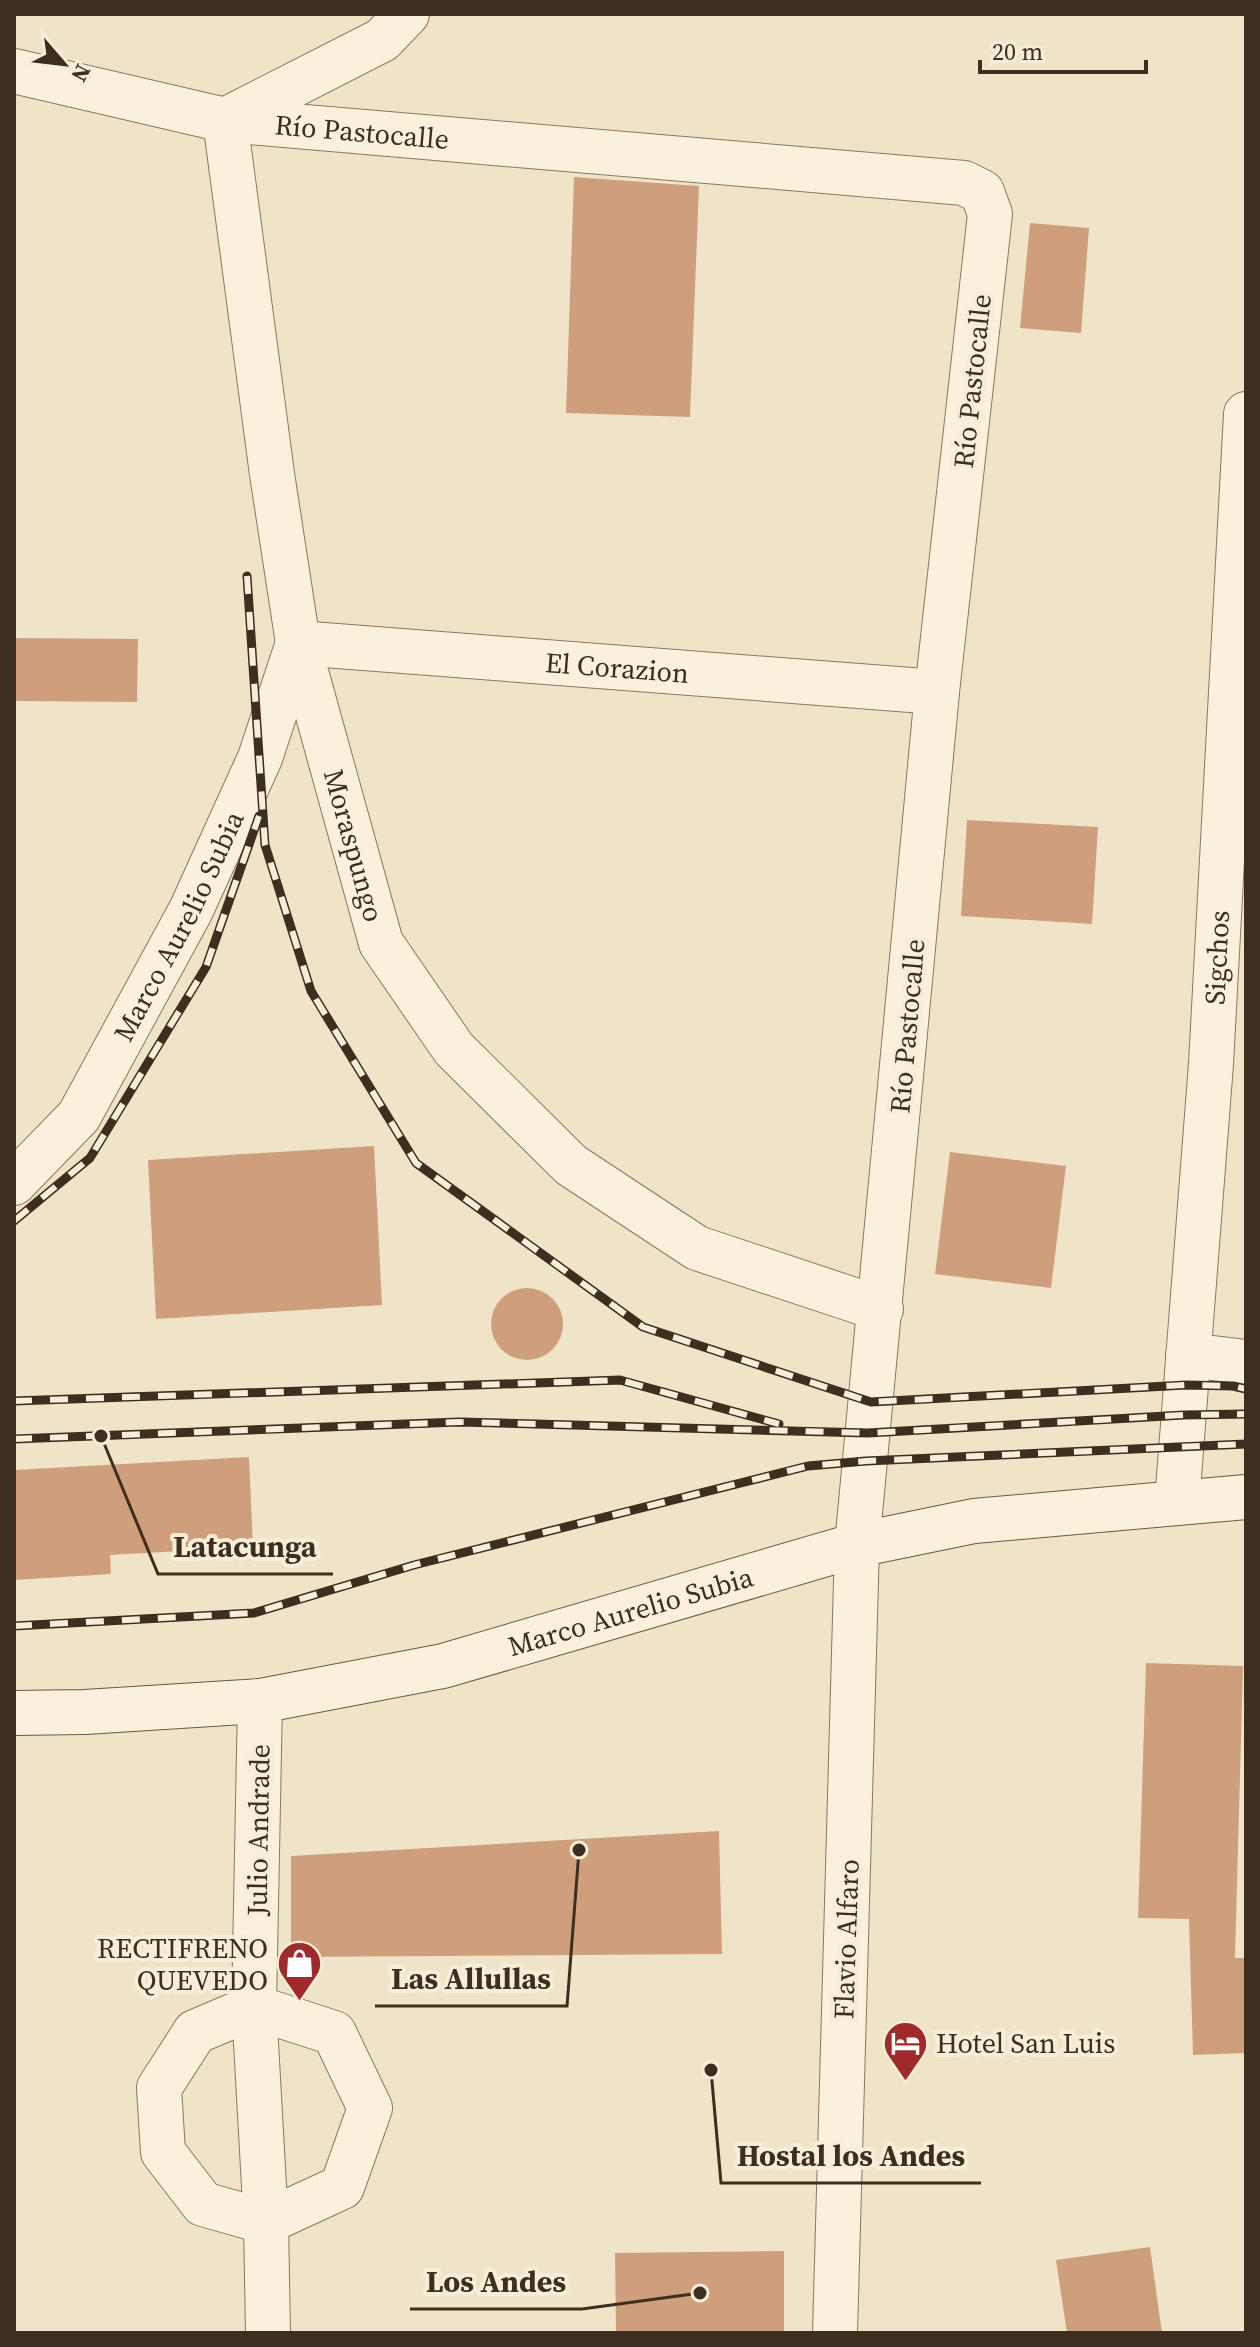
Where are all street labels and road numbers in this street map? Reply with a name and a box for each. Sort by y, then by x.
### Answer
street label: Río Pastocalle [273,105,451,158]
street label: Río Pastocalle [944,292,1000,470]
street label: El Corazion [544,643,691,692]
street label: Moraspungo [315,765,393,926]
street label: Marco Aurelio Subia [104,804,253,1048]
street label: Sigchos [1195,909,1238,1006]
street label: Río Pastocalle [880,937,934,1115]
street label: Marco Aurelio Subia [503,1557,758,1665]
street label: Julio Andrade [237,1744,278,1917]
street label: Flavio Alfaro [824,1858,868,2020]

